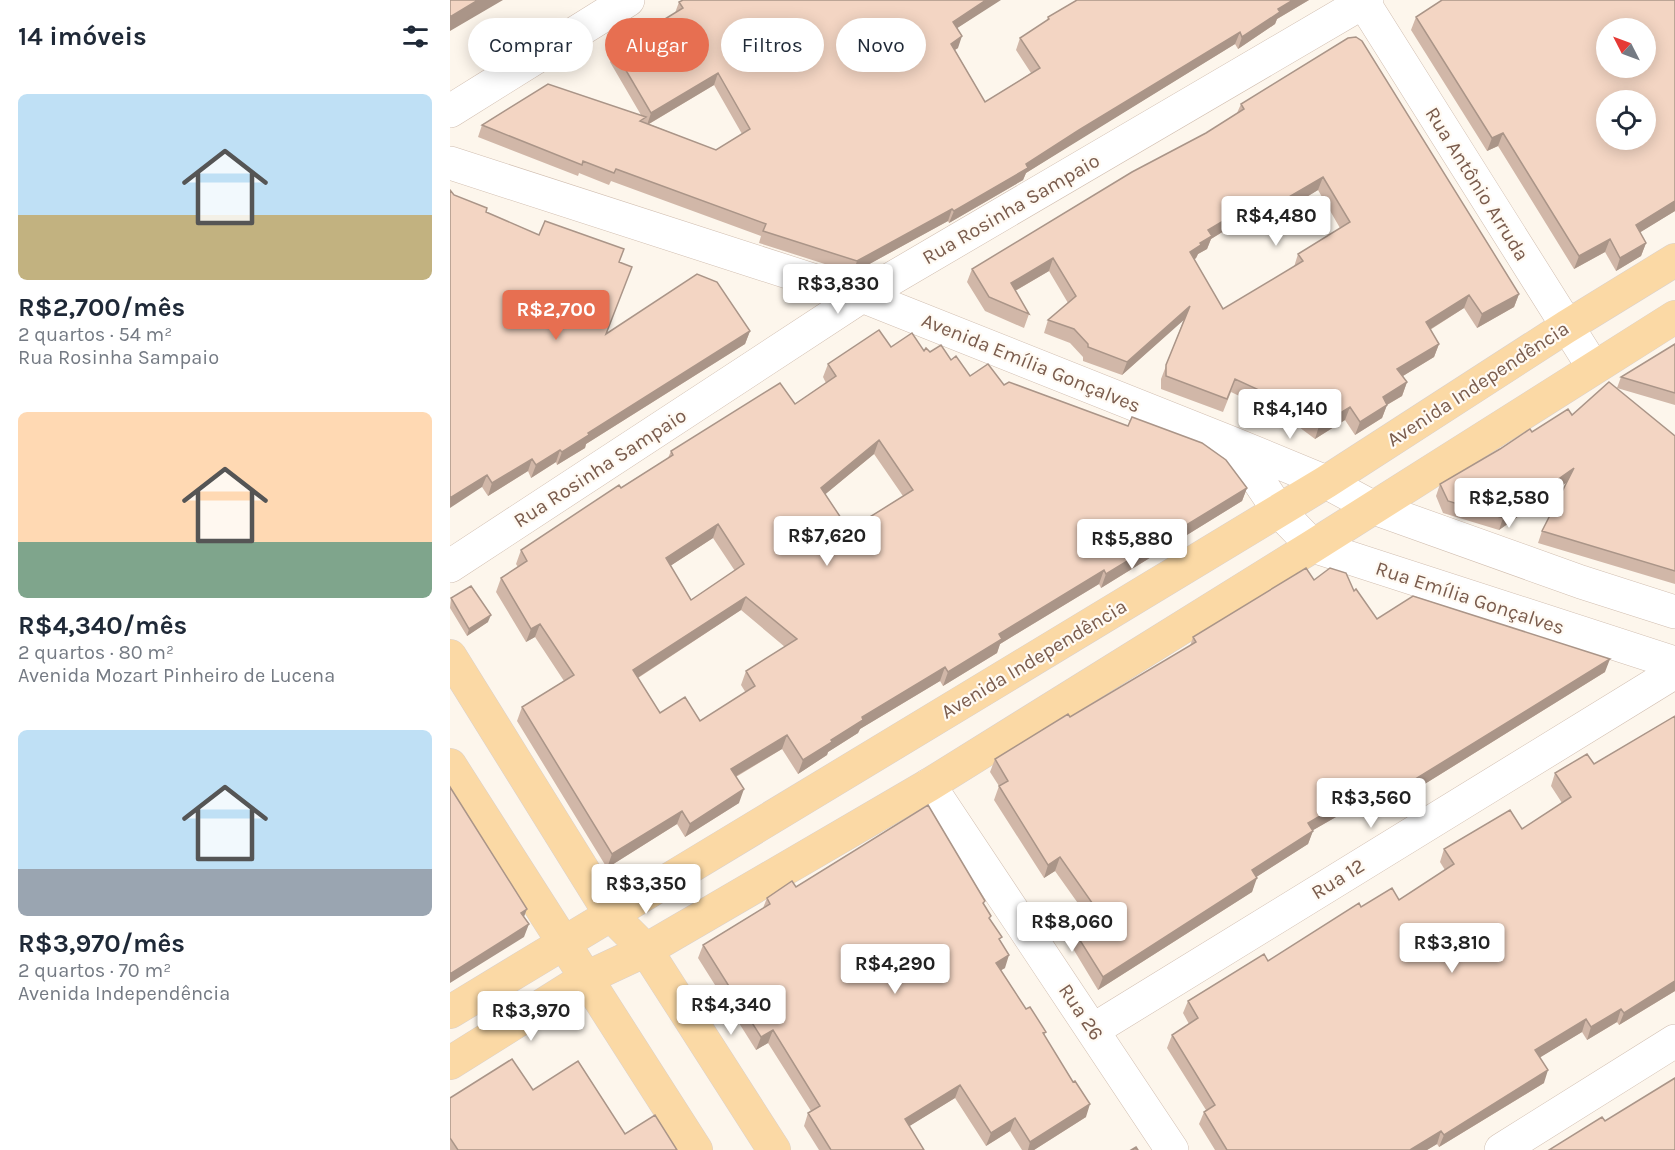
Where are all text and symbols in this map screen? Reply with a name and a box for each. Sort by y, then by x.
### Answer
chip: Comprar [468,18,593,72]
chip: Alugar [605,18,709,72]
chip: Filtros [721,18,824,72]
chip: Novo [836,18,926,72]
north arrow [1596,18,1656,78]
map controls [1596,18,1656,150]
icon: filters [399,20,432,53]
text: 14 imóveis [18,21,147,52]
button: locate [1596,90,1656,150]
street label: Rua Antônio Arruda [1420,103,1534,265]
icon: home [171,133,279,241]
street label: Rua Rosinha Sampaio [918,149,1104,269]
pin: R$4,480 [1221,196,1331,247]
text: R$4,480 [1235,204,1317,227]
pin: R$3,830 [783,264,893,315]
text: R$3,830 [797,272,879,295]
pin: R$2,700 [501,290,611,341]
text: R$2,700/mês [18,292,185,323]
text: R$2,700 [516,298,596,321]
street label: Avenida Emília Gonçalves [918,309,1144,417]
street label: Avenida Independência [1383,317,1573,451]
text: 2 quartos · 54 m² [18,323,172,346]
text: Rua Rosinha Sampaio [18,346,219,369]
pin: R$4,140 [1235,389,1345,440]
text: R$4,140 [1252,397,1328,420]
street label: Rua Rosinha Sampaio [509,404,691,532]
icon: home [171,451,279,559]
pin: R$2,580 [1454,478,1564,529]
text: R$2,580 [1468,486,1550,509]
pin: R$7,620 [772,516,882,567]
pin: R$5,880 [1077,519,1187,570]
text: R$7,620 [788,524,866,547]
text: R$5,880 [1091,527,1173,550]
street label: Rua Emília Gonçalves [1373,557,1567,639]
street label: Avenida Independência [937,594,1131,724]
text: R$4,340/mês [18,610,187,641]
text: 2 quartos · 80 m² [18,641,174,664]
text: Avenida Mozart Pinheiro de Lucena [18,664,335,687]
icon: home [171,769,279,877]
pin: R$3,560 [1316,778,1426,829]
text: R$3,560 [1331,786,1411,809]
street label: Rua 12 [1307,854,1369,904]
pin: R$3,350 [591,864,701,915]
text: R$3,350 [606,872,686,895]
pin: R$8,060 [1017,902,1127,953]
text: R$8,060 [1031,910,1113,933]
pin: R$3,810 [1397,923,1507,974]
text: R$3,970/mês [18,928,185,959]
text: R$3,810 [1414,931,1490,954]
pin: R$4,290 [840,944,950,995]
text: R$4,290 [855,952,935,975]
text: 2 quartos · 70 m² [18,959,171,982]
street label: Rua 26 [1054,979,1108,1045]
text: Avenida Independência [18,982,230,1005]
pin: R$4,340 [676,985,786,1036]
pin: R$3,970 [476,991,586,1042]
text: R$4,340 [691,993,771,1016]
text: R$3,970 [492,999,570,1022]

